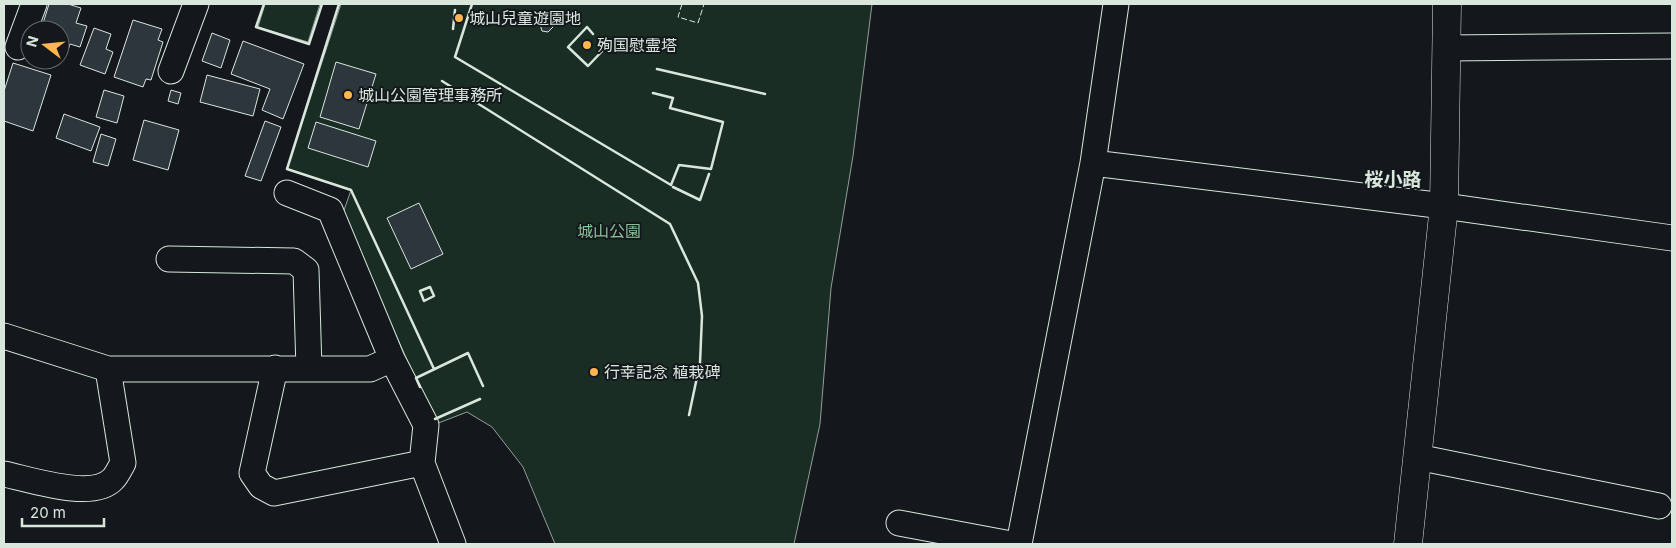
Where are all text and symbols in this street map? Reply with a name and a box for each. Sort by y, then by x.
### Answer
place label: 城山兒童遊園地 [469,8,581,28]
marker: 城山兒童遊園地 [453,12,465,24]
north arrow [20,20,70,70]
text: N [22,34,42,49]
place label: 殉国慰霊塔 [597,35,677,55]
marker: 殉国慰霊塔 [581,39,593,51]
place label: 城山公園管理事務所 [358,85,502,105]
marker: 城山公園管理事務所 [342,89,354,101]
district label: 桜小路 [1364,168,1422,191]
park label: 城山公園 [577,221,641,241]
place label: 行幸記念 植栽碑 [604,362,721,382]
marker: 行幸記念 植栽碑 [588,366,600,378]
scale bar [22,496,105,528]
text: 20 m [30,503,66,522]

